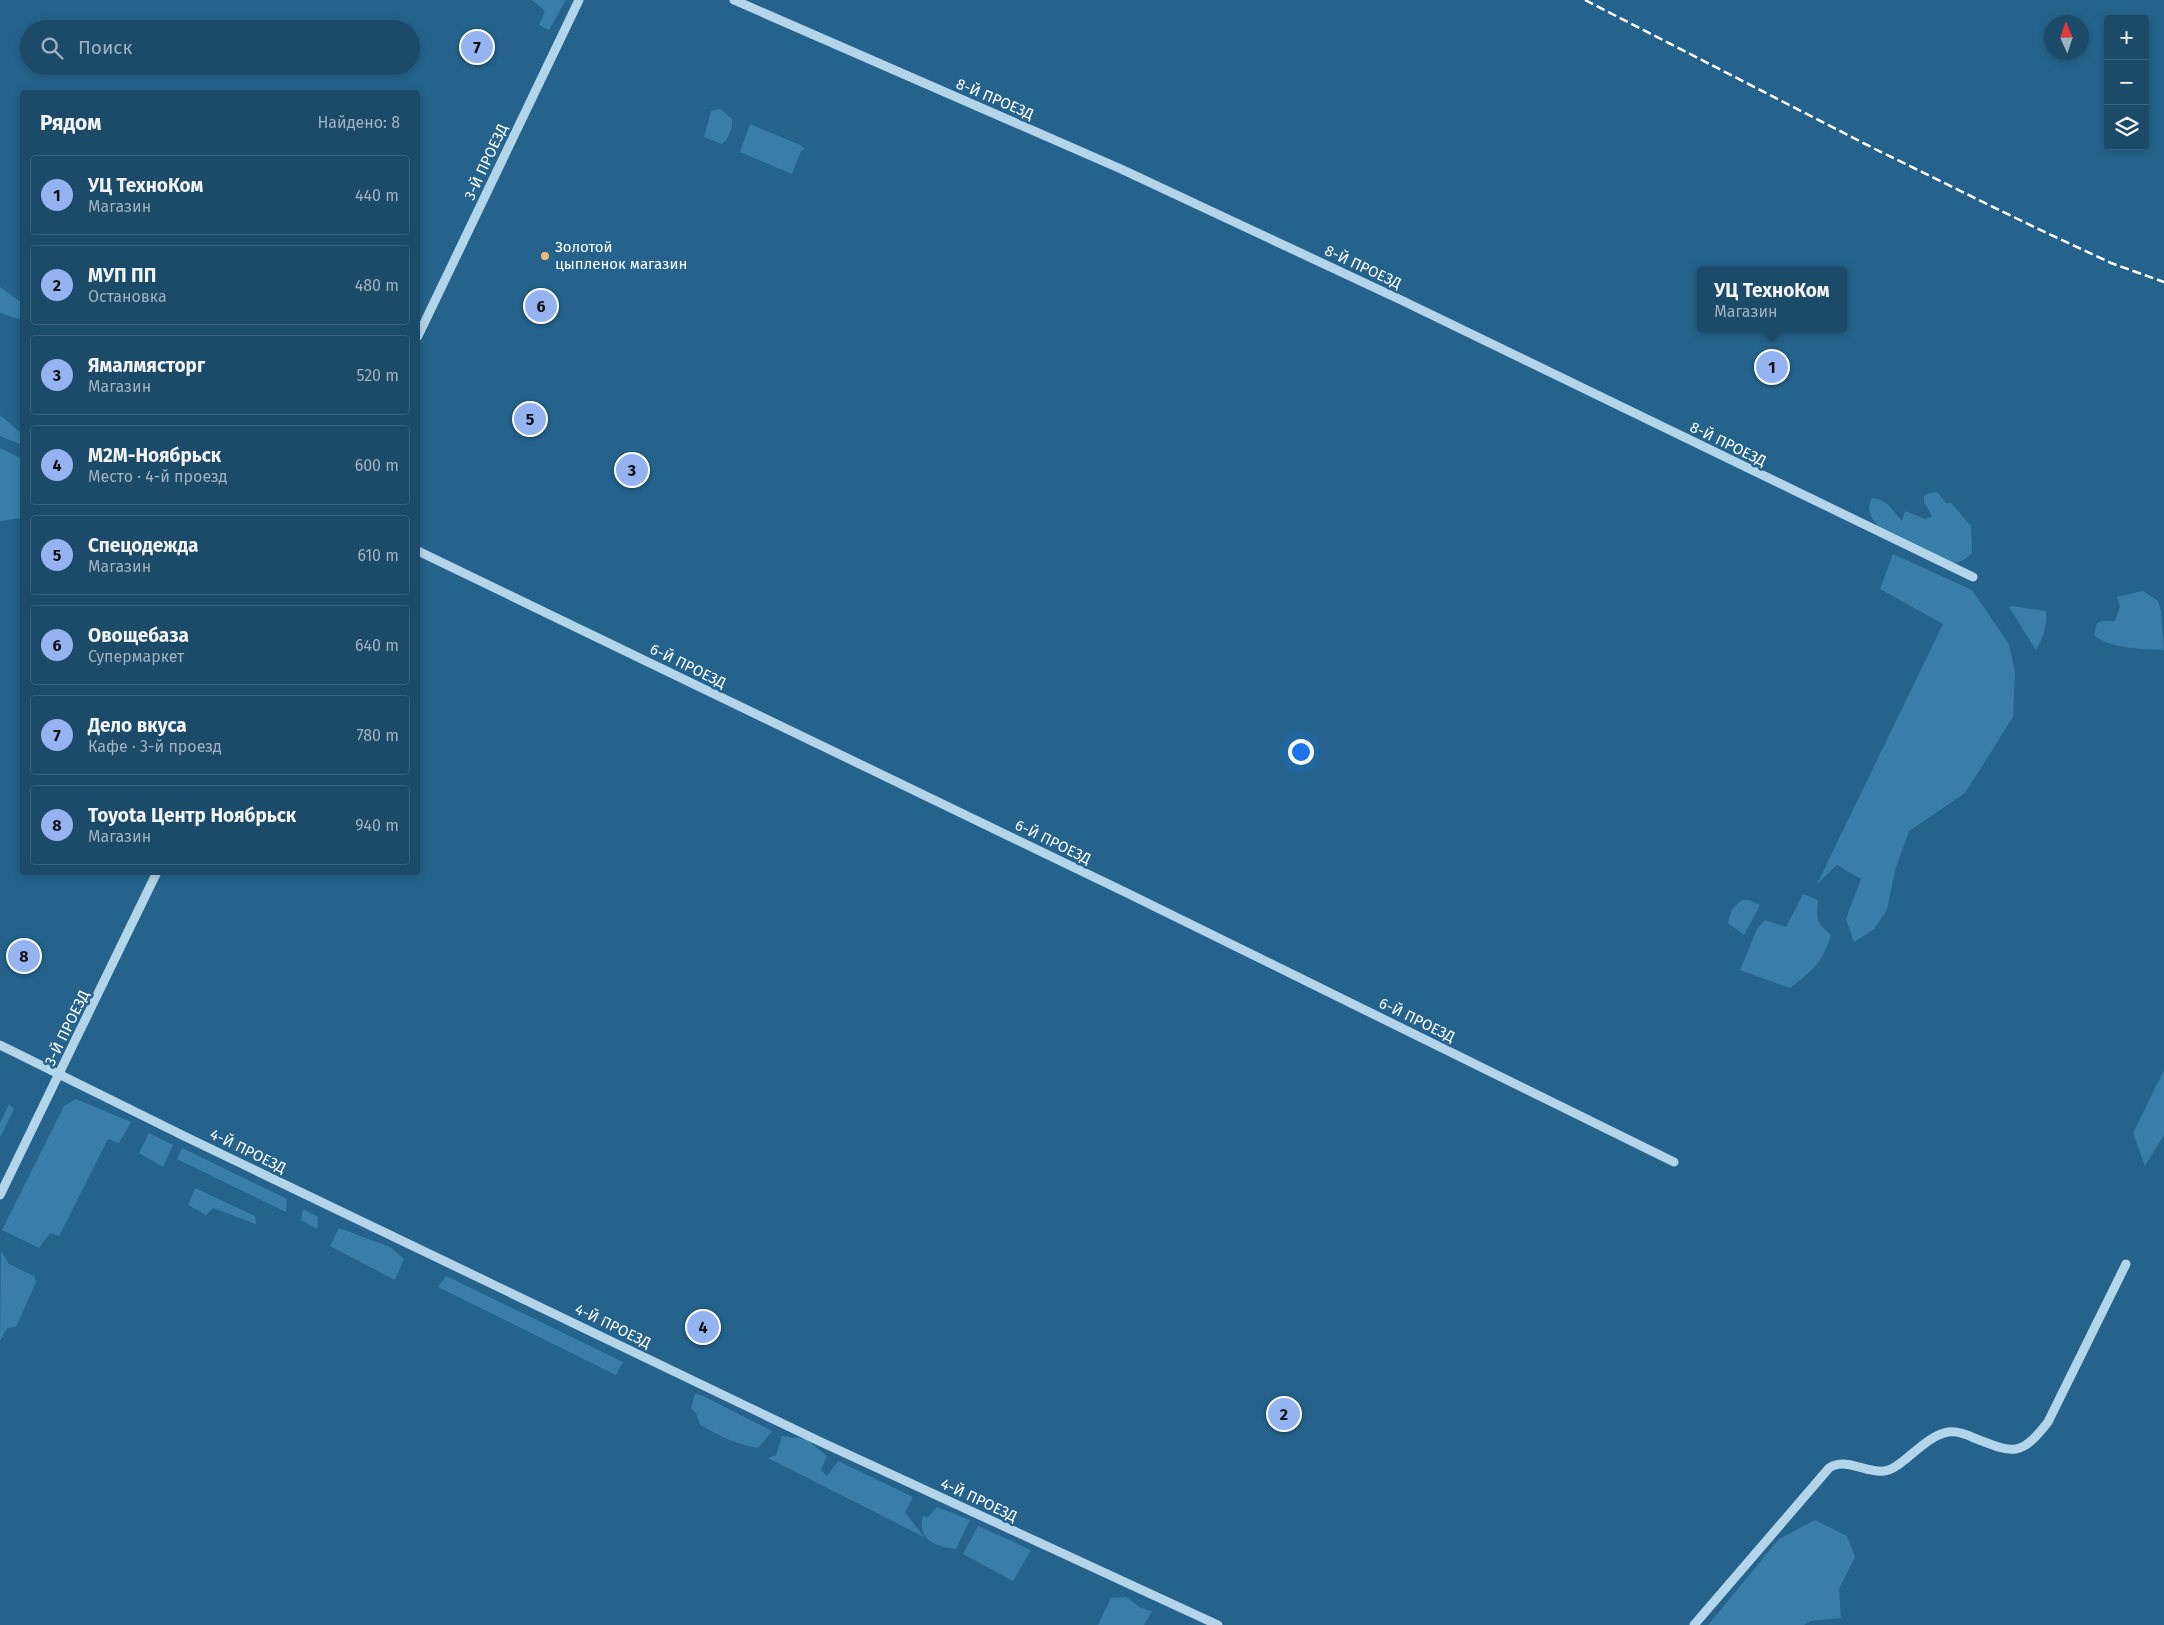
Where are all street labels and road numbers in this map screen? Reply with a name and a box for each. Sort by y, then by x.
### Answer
street label: 8-Й ПРОЕЗД [953,75,1037,123]
street label: 3-Й ПРОЕЗД [461,121,511,203]
street label: 8-Й ПРОЕЗД [1322,241,1404,293]
street label: 8-Й ПРОЕЗД [1687,418,1769,470]
street label: 6-Й ПРОЕЗД [647,640,729,692]
street label: 6-Й ПРОЕЗД [1012,816,1094,868]
street label: 3-Й ПРОЕЗД [41,987,93,1069]
street label: 6-Й ПРОЕЗД [1376,994,1458,1046]
street label: 4-Й ПРОЕЗД [207,1125,289,1177]
street label: 4-Й ПРОЕЗД [572,1300,654,1352]
street label: 4-Й ПРОЕЗД [938,1474,1020,1526]

